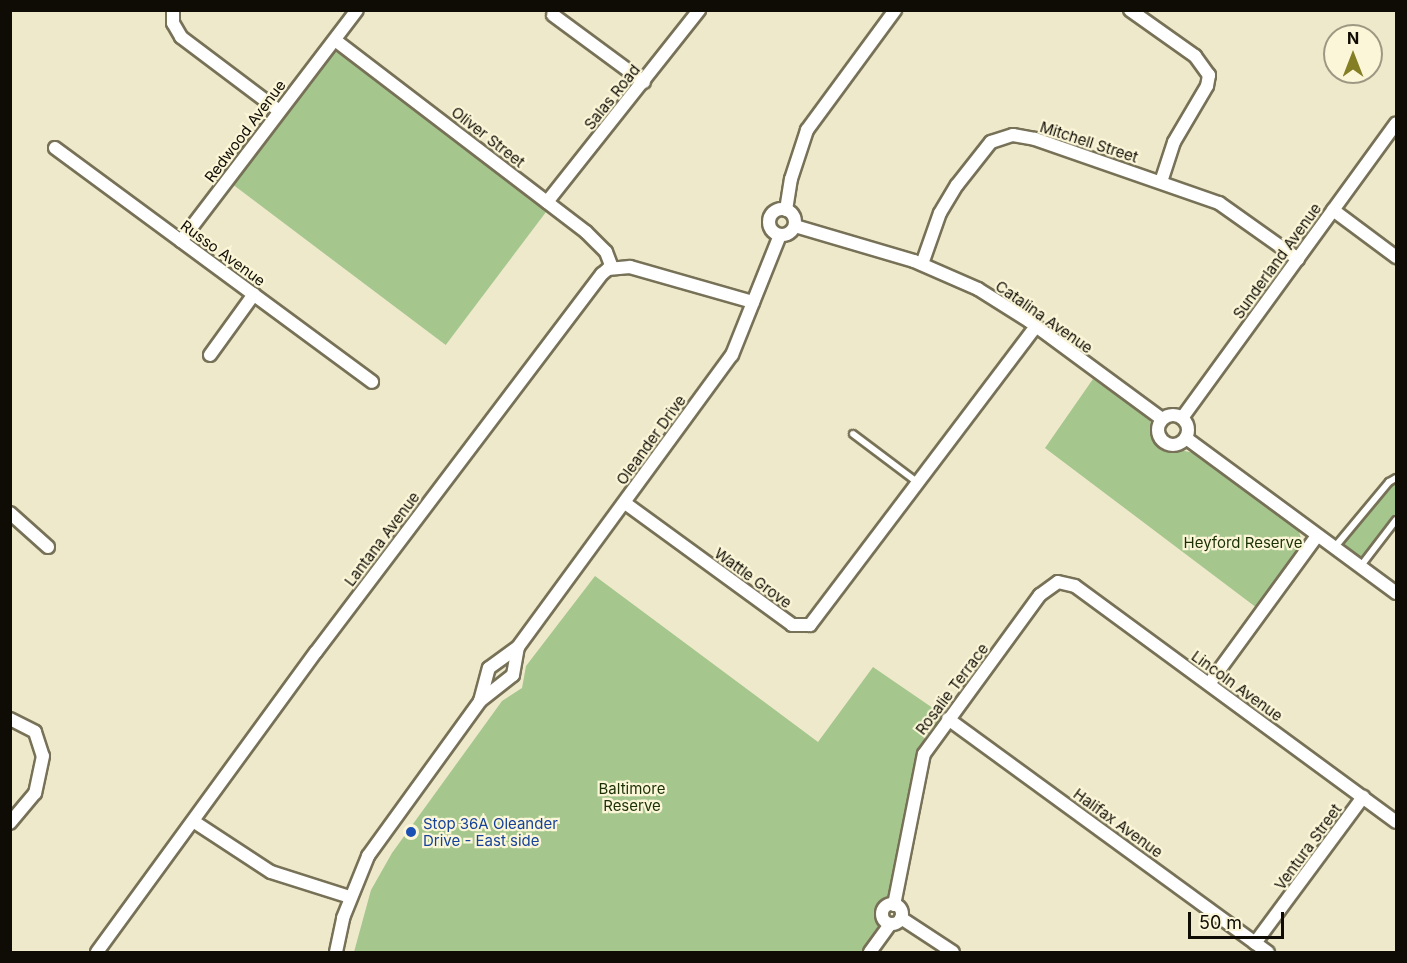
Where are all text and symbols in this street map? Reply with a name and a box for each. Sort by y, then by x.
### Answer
north arrow [1323,24,1383,84]
text: N [1347,28,1359,48]
street label: Salas Road [580,61,644,133]
street label: Redwood Avenue [201,76,289,186]
street label: Oliver Street [448,103,528,171]
street label: Mitchell Street [1038,118,1140,166]
street label: Sunderland Avenue [1229,200,1325,322]
street label: Russo Avenue [177,216,269,290]
street label: Catalina Avenue [992,277,1096,357]
street label: Oleander Drive [612,392,690,488]
street label: Lantana Avenue [341,488,423,590]
park label: Heyford Reserve [1184,534,1302,552]
street label: Wattle Grove [711,544,795,612]
street label: Rosalie Terrace [912,640,992,738]
street label: Lincoln Avenue [1188,647,1286,725]
park label: Baltimore Reserve [599,779,665,814]
street label: Halifax Avenue [1070,785,1166,861]
street label: Ventura Street [1271,801,1345,893]
place label: Stop 36A Oleander Drive - East side [423,814,558,849]
marker: Stop 36A Oleander Drive - East side [404,825,418,839]
scale bar [1191,900,1287,938]
text: 50 m [1199,912,1242,933]

